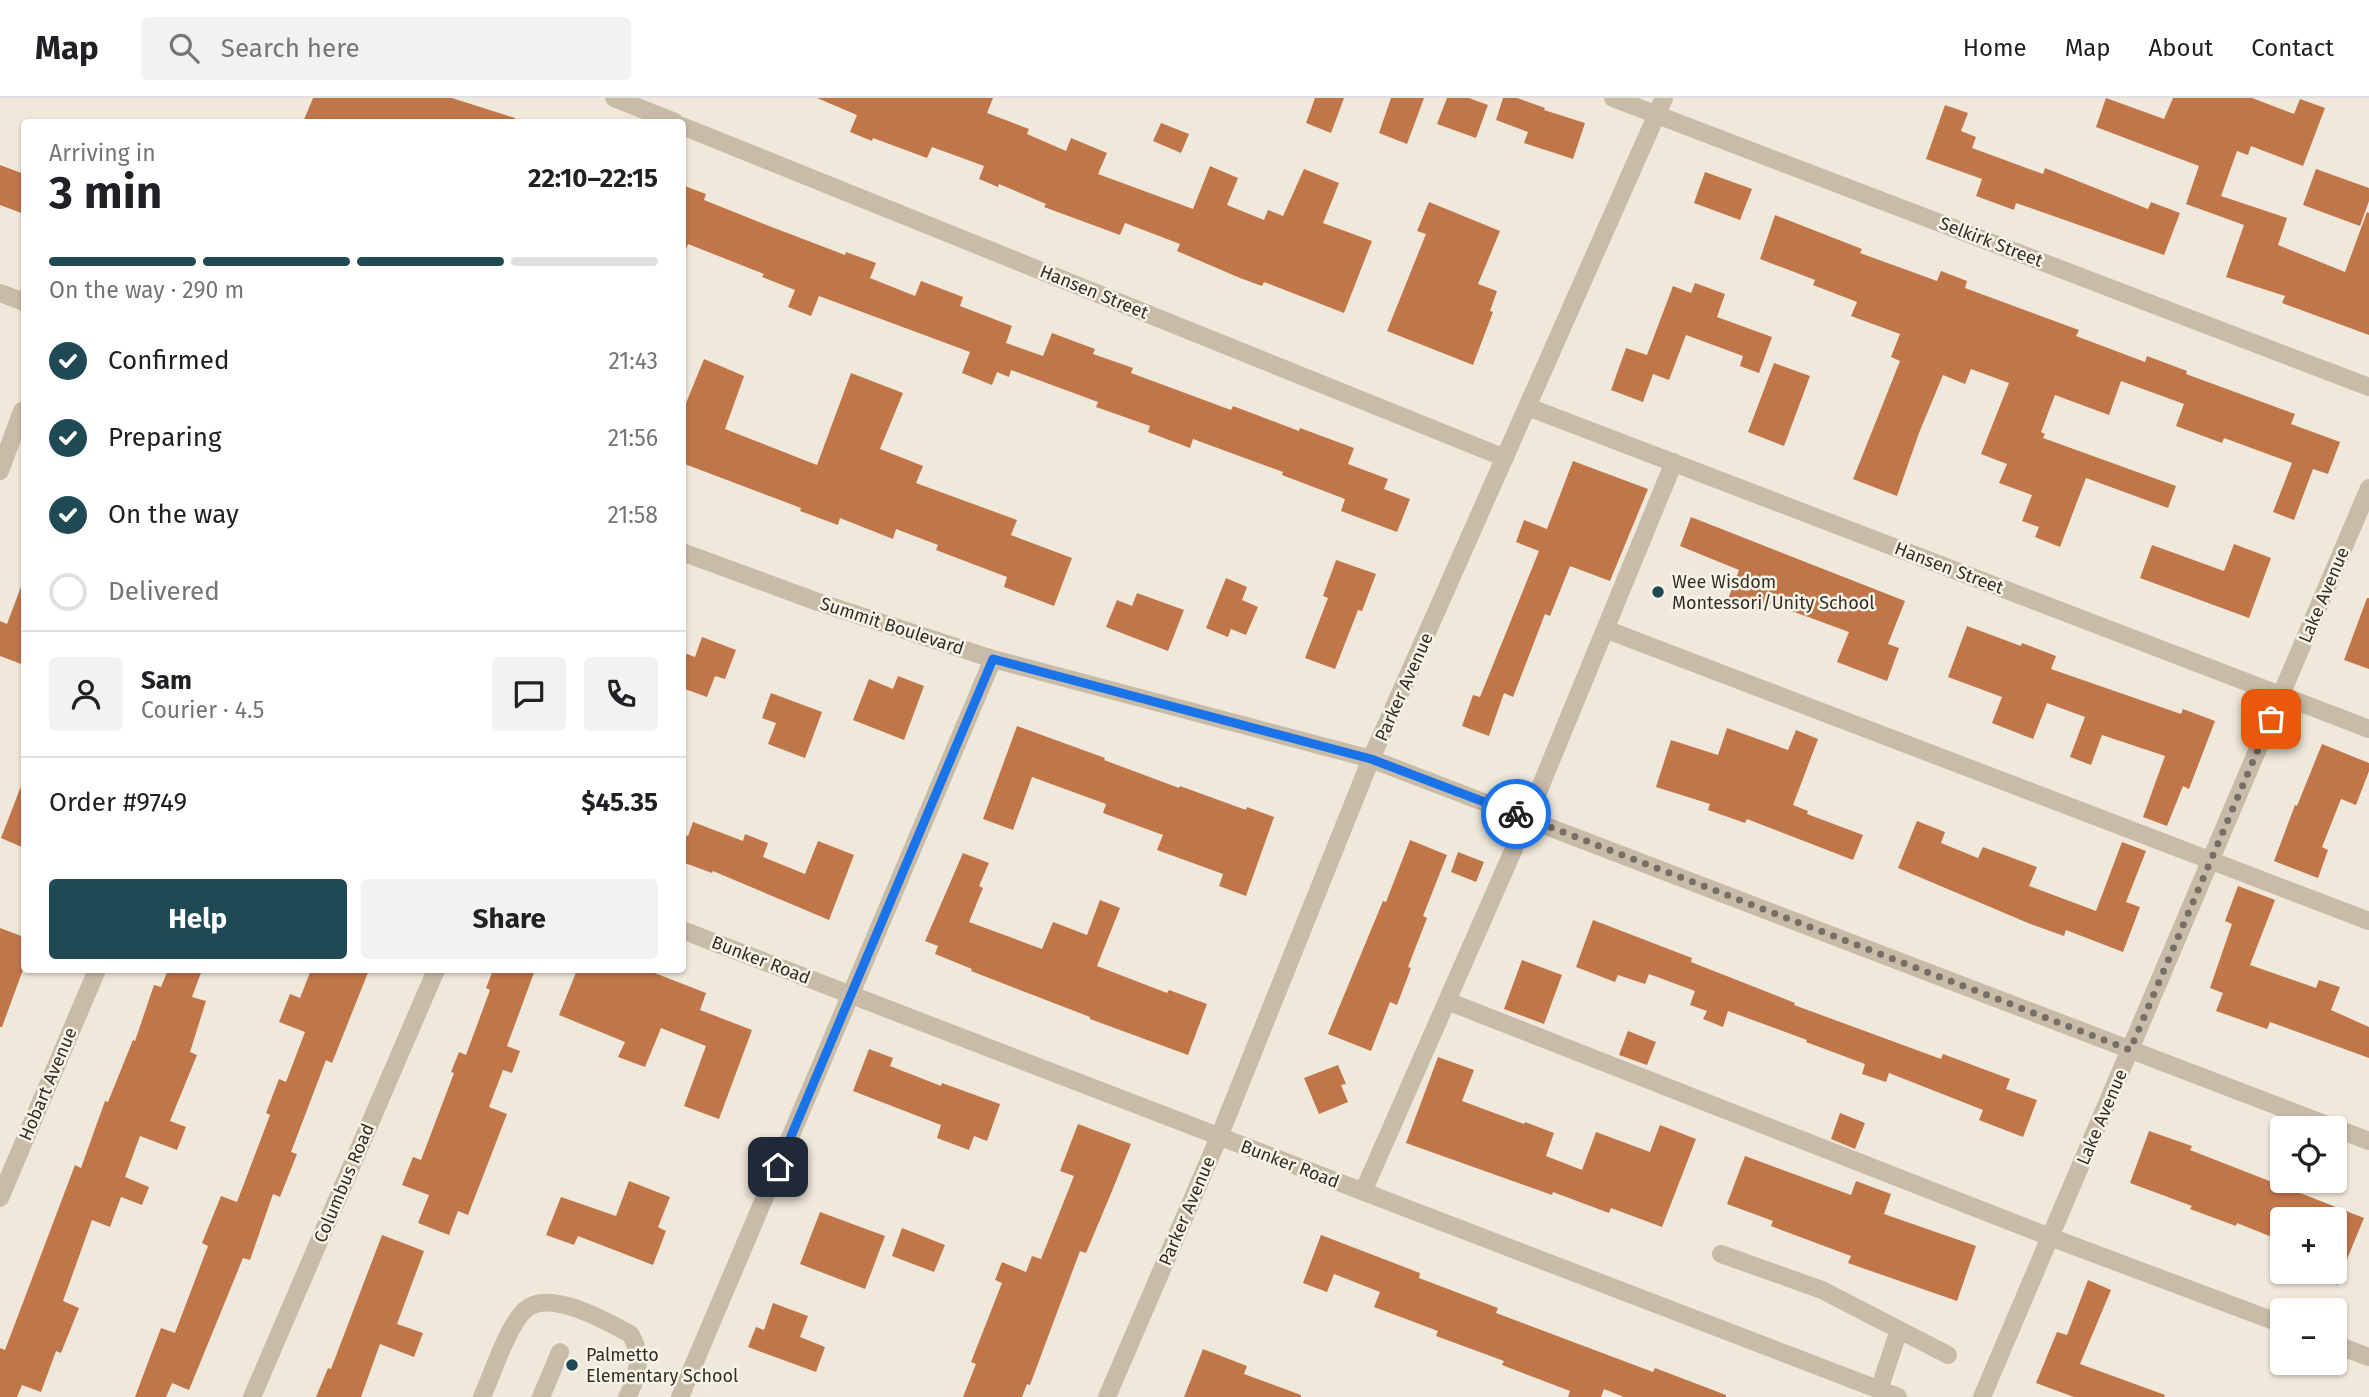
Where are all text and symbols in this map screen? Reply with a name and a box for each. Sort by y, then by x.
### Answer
search box [141,17,631,80]
text: Map [35,28,99,68]
icon: search [165,29,203,67]
text: Search here [221,33,360,64]
text: Home [1963,34,2027,62]
text: Map [2065,34,2111,62]
text: About [2149,34,2213,62]
text: Contact [2251,34,2334,62]
text: Arriving in [49,139,156,167]
text: 22:10–22:15 [528,163,658,194]
text: 3 min [49,165,162,220]
street label: Selkirk Street [1936,212,2046,272]
street label: Hansen Street [1037,260,1152,324]
text: On the way · 290 m [49,276,244,304]
icon: check [49,342,87,380]
text: Confirmed [108,345,229,376]
text: 21:43 [609,347,658,375]
icon: check [49,419,87,457]
text: Preparing [108,422,221,453]
text: 21:56 [608,424,658,452]
icon: check [49,496,87,534]
text: On the way [108,499,239,530]
text: 21:58 [607,501,658,529]
street label: Hansen Street [1891,537,2007,599]
street label: Lake Avenue [2294,544,2354,646]
place label: Wee Wisdom Montessori/Unity School [1672,571,1874,614]
text: Delivered [108,576,220,607]
marker: Wee Wisdom Montessori/Unity School [1650,584,1666,600]
street label: Summit Boulevard [817,592,967,660]
street label: Parker Avenue [1370,629,1438,745]
button: person [49,657,123,731]
button: chat [492,657,566,731]
button: phone [584,657,658,731]
text: Sam [141,665,192,696]
pin [2241,689,2301,749]
text: Courier · 4.5 [141,696,264,724]
icon: bag [2252,700,2290,738]
courier [1481,779,1551,849]
text: Order #9749 [49,787,187,818]
text: $45.35 [581,787,658,818]
icon: bike [1497,795,1535,833]
button: Help [49,879,347,959]
button: Share [361,879,658,959]
street label: Bunker Road [708,931,814,989]
street label: Hobart Avenue [14,1024,82,1144]
street label: Lake Avenue [2072,1066,2132,1168]
map controls [2270,1116,2347,1375]
button: locate [2270,1116,2347,1193]
street label: Columbus Road [309,1120,379,1246]
street label: Bunker Road [1237,1135,1343,1193]
pin [748,1137,808,1197]
icon: home [759,1148,797,1186]
street label: Parker Avenue [1154,1153,1220,1269]
button: + [2270,1207,2347,1284]
button: − [2270,1298,2347,1375]
place label: Palmetto Elementary School [586,1344,738,1387]
marker: Palmetto Elementary School [564,1357,580,1373]

